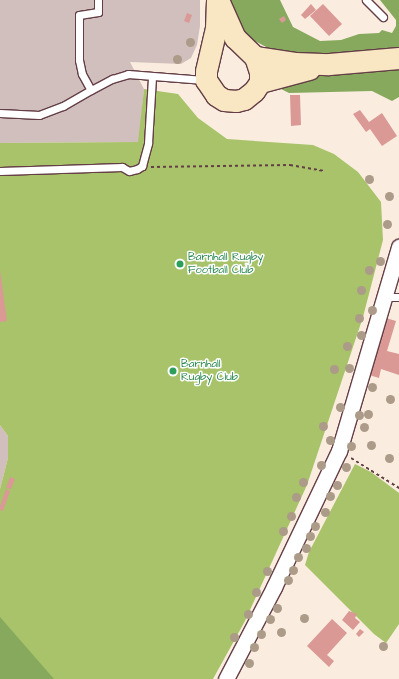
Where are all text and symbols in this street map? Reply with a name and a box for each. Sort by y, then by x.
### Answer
place label: Barnhall Rugby Football Club [188,251,263,277]
marker: Barnhall Rugby Football Club [175,259,185,269]
place label: Barnhall Rugby Club [181,358,238,384]
marker: Barnhall Rugby Club [168,366,178,376]

